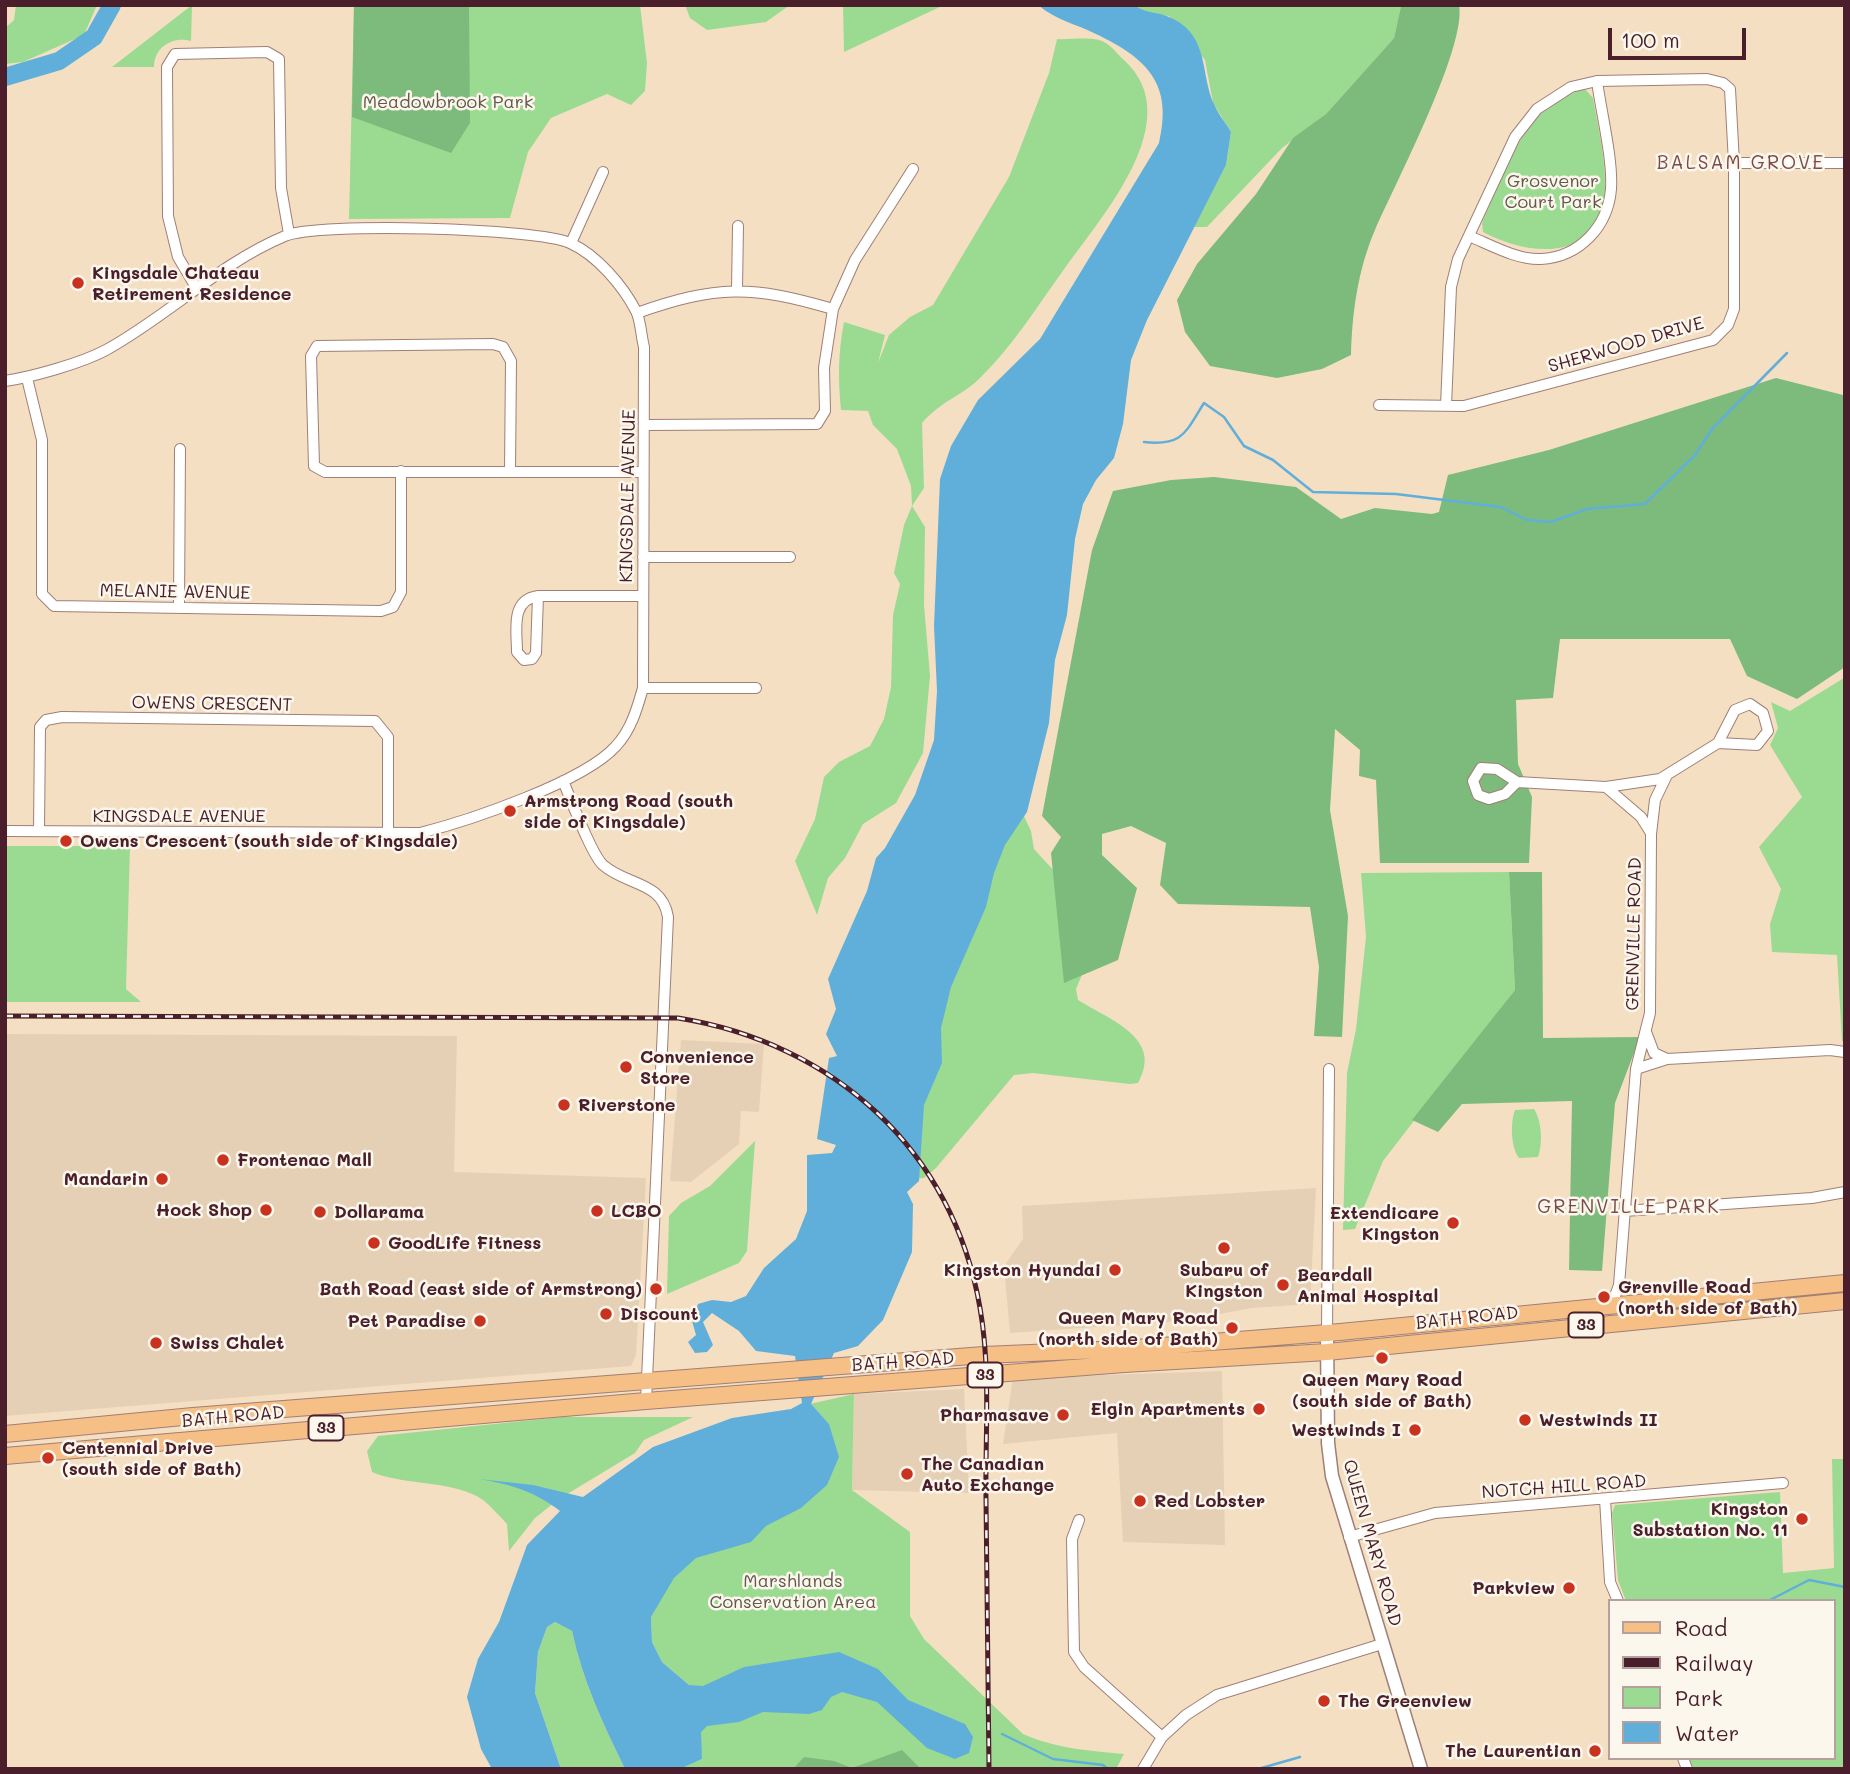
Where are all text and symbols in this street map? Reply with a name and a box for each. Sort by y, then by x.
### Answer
scale bar [1612,14,1750,58]
text: 100 m [1621,26,1680,53]
park label: Meadowbrook Park [363,91,533,113]
district label: BALSAM GROVE [1658,152,1824,174]
park label: Grosvenor Court Park [1505,170,1601,212]
place label: Kingsdale Chateau Retirement Residence [92,262,291,304]
marker: Kingsdale Chateau Retirement Residence [70,275,86,291]
street label: SHERWOOD DRIVE [1546,312,1706,378]
street label: KINGSDALE AVENUE [616,409,640,583]
street label: MELANIE AVENUE [99,580,251,604]
street label: OWENS CRESCENT [131,692,293,716]
place label: Armstrong Road (south side of Kingsdale) [524,790,733,832]
marker: Armstrong Road (south side of Kingsdale) [502,803,518,819]
street label: KINGSDALE AVENUE [92,805,266,827]
place label: Owens Crescent (south side of Kingsdale) [80,830,458,852]
marker: Owens Crescent (south side of Kingsdale) [58,833,74,849]
street label: GRENVILLE ROAD [1622,857,1646,1011]
place label: Convenience Store [640,1046,754,1088]
marker: Convenience Store [618,1059,634,1075]
place label: Riverstone [578,1094,675,1116]
marker: Riverstone [556,1097,572,1113]
place label: Frontenac Mall [237,1149,372,1171]
marker: Frontenac Mall [215,1152,231,1168]
place label: Mandarin [64,1168,148,1190]
marker: Mandarin [154,1171,170,1187]
district label: GRENVILLE PARK [1539,1196,1719,1218]
place label: Hock Shop [156,1199,252,1221]
place label: LCBO [611,1200,662,1222]
place label: Dollarama [334,1201,424,1223]
marker: Hock Shop [258,1202,274,1218]
place label: Extendicare Kingston [1330,1202,1439,1244]
marker: LCBO [589,1203,605,1219]
marker: Dollarama [312,1204,328,1220]
marker: Extendicare Kingston [1445,1215,1461,1231]
place label: GoodLife Fitness [388,1232,541,1254]
marker: GoodLife Fitness [366,1235,382,1251]
marker: Subaru of Kingston [1216,1240,1232,1256]
place label: Kingston Hyundai [944,1259,1101,1281]
place label: Subaru of Kingston [1180,1259,1268,1302]
marker: Kingston Hyundai [1107,1262,1123,1278]
place label: Beardall Animal Hospital [1297,1264,1438,1306]
place label: Grenville Road (north side of Bath) [1618,1276,1798,1318]
marker: Beardall Animal Hospital [1275,1277,1291,1293]
place label: Bath Road (east side of Armstrong) [319,1278,642,1300]
marker: Bath Road (east side of Armstrong) [648,1281,664,1297]
marker: Grenville Road (north side of Bath) [1596,1289,1612,1305]
street label: BATH ROAD [1415,1302,1519,1334]
place label: Discount [620,1303,698,1325]
marker: Discount [598,1306,614,1322]
place label: Queen Mary Road (north side of Bath) [1038,1307,1218,1350]
place label: Pet Paradise [347,1310,466,1332]
road number: 33 [1568,1312,1604,1338]
marker: Pet Paradise [472,1313,488,1329]
marker: Queen Mary Road (north side of Bath) [1224,1320,1240,1336]
place label: Swiss Chalet [170,1332,284,1354]
marker: Swiss Chalet [148,1335,164,1351]
street label: BATH ROAD [851,1348,955,1376]
marker: Queen Mary Road (south side of Bath) [1374,1350,1390,1366]
road number: 33 [968,1362,1002,1387]
place label: Queen Mary Road (south side of Bath) [1292,1369,1472,1412]
place label: Elgin Apartments [1090,1398,1245,1420]
marker: Elgin Apartments [1251,1401,1267,1417]
street label: BATH ROAD [181,1402,285,1432]
place label: Pharmasave [940,1404,1049,1426]
marker: Pharmasave [1055,1407,1071,1423]
place label: Westwinds II [1539,1409,1658,1431]
marker: Westwinds II [1517,1412,1533,1428]
road number: 33 [308,1416,344,1440]
place label: Westwinds I [1291,1419,1401,1441]
marker: Westwinds I [1407,1422,1423,1438]
place label: Centennial Drive (south side of Bath) [62,1437,241,1480]
marker: Centennial Drive (south side of Bath) [40,1450,56,1466]
place label: The Canadian Auto Exchange [921,1453,1054,1496]
street label: QUEEN MARY ROAD [1338,1457,1406,1629]
marker: The Canadian Auto Exchange [899,1466,915,1482]
street label: NOTCH HILL ROAD [1481,1470,1647,1504]
place label: Red Lobster [1154,1490,1265,1512]
marker: Red Lobster [1132,1493,1148,1509]
place label: Kingston Substation No. 11 [1632,1498,1788,1540]
marker: Kingston Substation No. 11 [1794,1511,1810,1527]
park label: Marshlands Conservation Area [710,1570,876,1612]
place label: Parkview [1472,1577,1555,1599]
marker: Parkview [1561,1580,1577,1596]
legend [1608,1599,1836,1760]
text: Road [1675,1614,1727,1641]
text: Railway [1675,1649,1754,1676]
text: Park [1675,1684,1723,1711]
place label: The Greenview [1338,1690,1472,1712]
marker: The Greenview [1316,1693,1332,1709]
text: Water [1675,1719,1739,1746]
place label: The Laurentian [1445,1740,1581,1762]
marker: The Laurentian [1587,1743,1603,1759]

